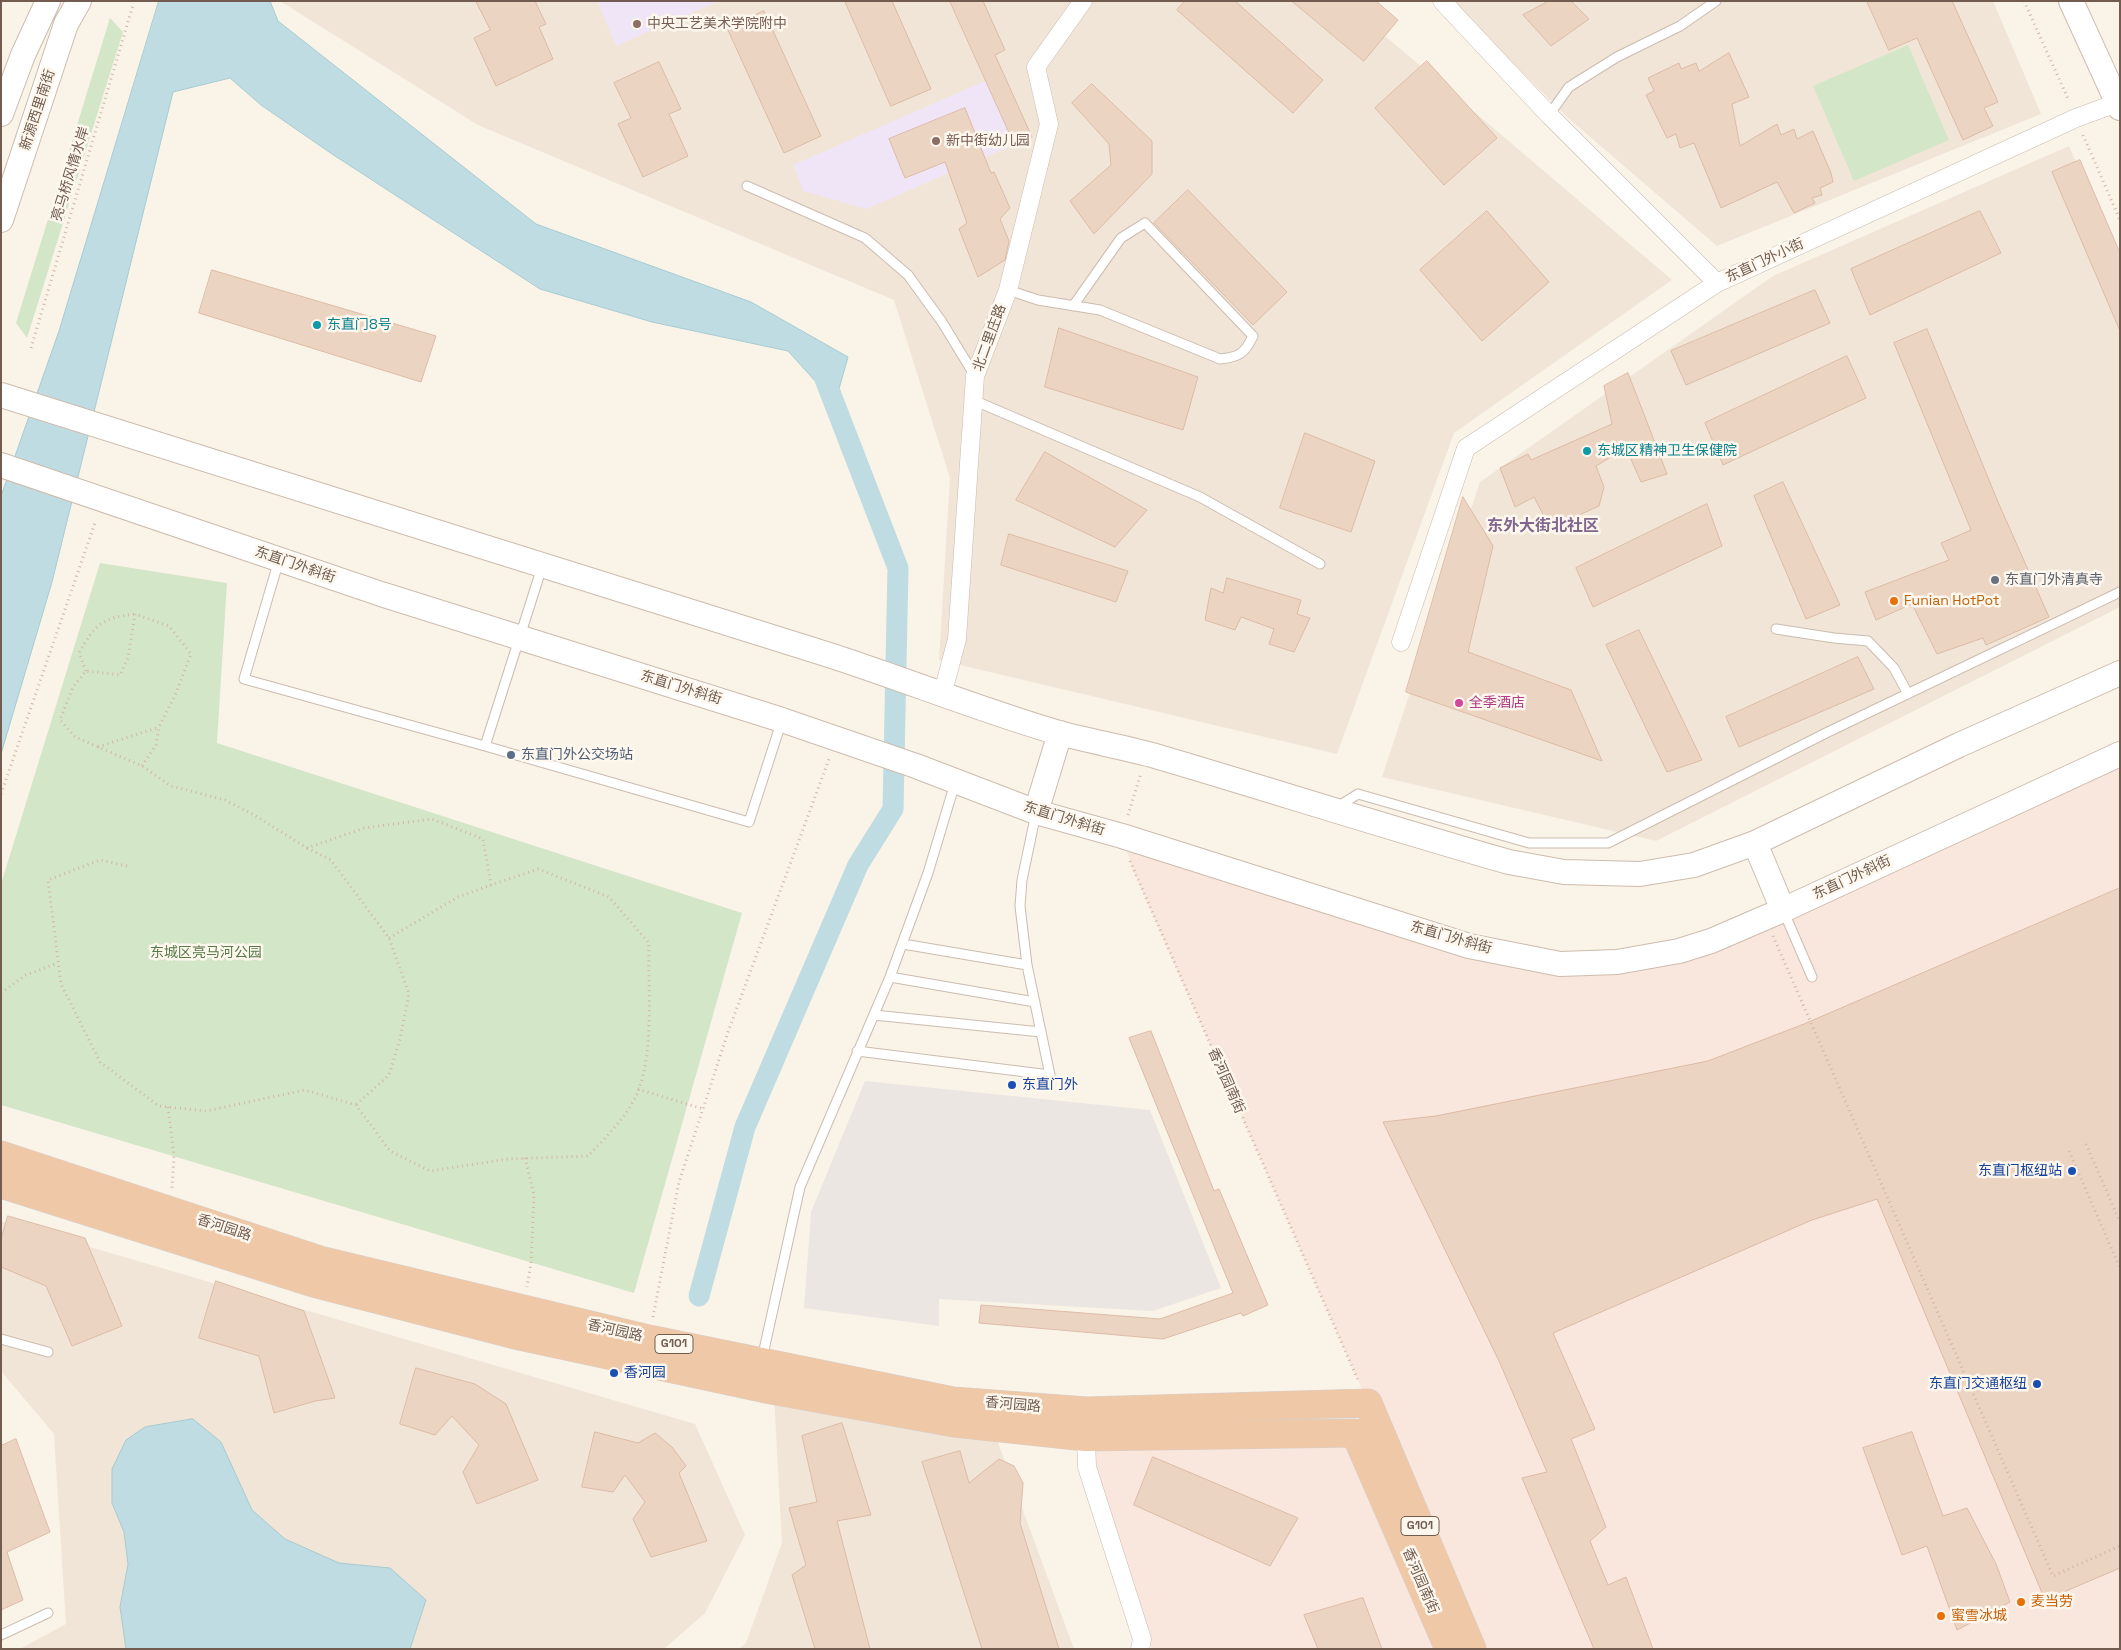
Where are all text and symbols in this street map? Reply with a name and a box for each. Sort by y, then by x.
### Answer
place label: 中央工艺美术学院附中 [647,16,787,32]
marker: 中央工艺美术学院附中 [631,18,643,30]
street label: 新源西里南街 [17,67,59,153]
street label: 亮马桥风情水岸 [49,125,93,223]
place label: 新中街幼儿园 [946,133,1030,149]
marker: 新中街幼儿园 [930,135,942,147]
street label: 东直门外小街 [1723,236,1807,286]
street label: 北二里庄路 [970,302,1010,374]
place label: 东直门8号 [327,317,392,333]
marker: 东直门8号 [311,319,323,331]
place label: 东城区精神卫生保健院 [1597,443,1737,459]
marker: 东城区精神卫生保健院 [1581,445,1593,457]
district label: 东外大街北社区 [1487,517,1599,537]
street label: 东直门外斜街 [253,543,337,587]
place label: 东直门外清真寺 [2005,572,2103,588]
marker: 东直门外清真寺 [1989,574,2001,586]
place label: Funian HotPot [1904,593,1999,609]
marker: Funian HotPot [1888,595,1900,607]
street label: 东直门外斜街 [638,668,724,708]
place label: 全季酒店 [1469,695,1525,711]
marker: 全季酒店 [1453,697,1465,709]
place label: 东直门外公交场站 [521,747,633,763]
marker: 东直门外公交场站 [505,749,517,761]
street label: 东直门外斜街 [1021,799,1107,839]
street label: 东直门外斜街 [1810,853,1894,903]
street label: 东直门外斜街 [1408,918,1494,958]
park label: 东城区亮马河公园 [150,945,262,961]
street label: 香河园南街 [1204,1046,1248,1116]
place label: 东直门外 [1022,1077,1078,1093]
marker: 东直门外 [1006,1079,1018,1091]
place label: 东直门枢纽站 [1978,1163,2062,1179]
marker: 东直门枢纽站 [2066,1165,2078,1177]
street label: 香河园路 [195,1211,253,1245]
street label: 香河园路 [586,1317,644,1345]
road number: G101 [655,1335,693,1354]
place label: 香河园 [624,1365,666,1381]
marker: 香河园 [608,1367,620,1379]
place label: 东直门交通枢纽 [1929,1376,2027,1392]
marker: 东直门交通枢纽 [2031,1378,2043,1390]
street label: 香河园路 [984,1394,1042,1416]
road number: G101 [1401,1516,1439,1535]
street label: 香河园南街 [1399,1546,1441,1616]
place label: 麦当劳 [2031,1594,2073,1610]
marker: 麦当劳 [2015,1596,2027,1608]
place label: 蜜雪冰城 [1951,1608,2007,1624]
marker: 蜜雪冰城 [1935,1610,1947,1622]

